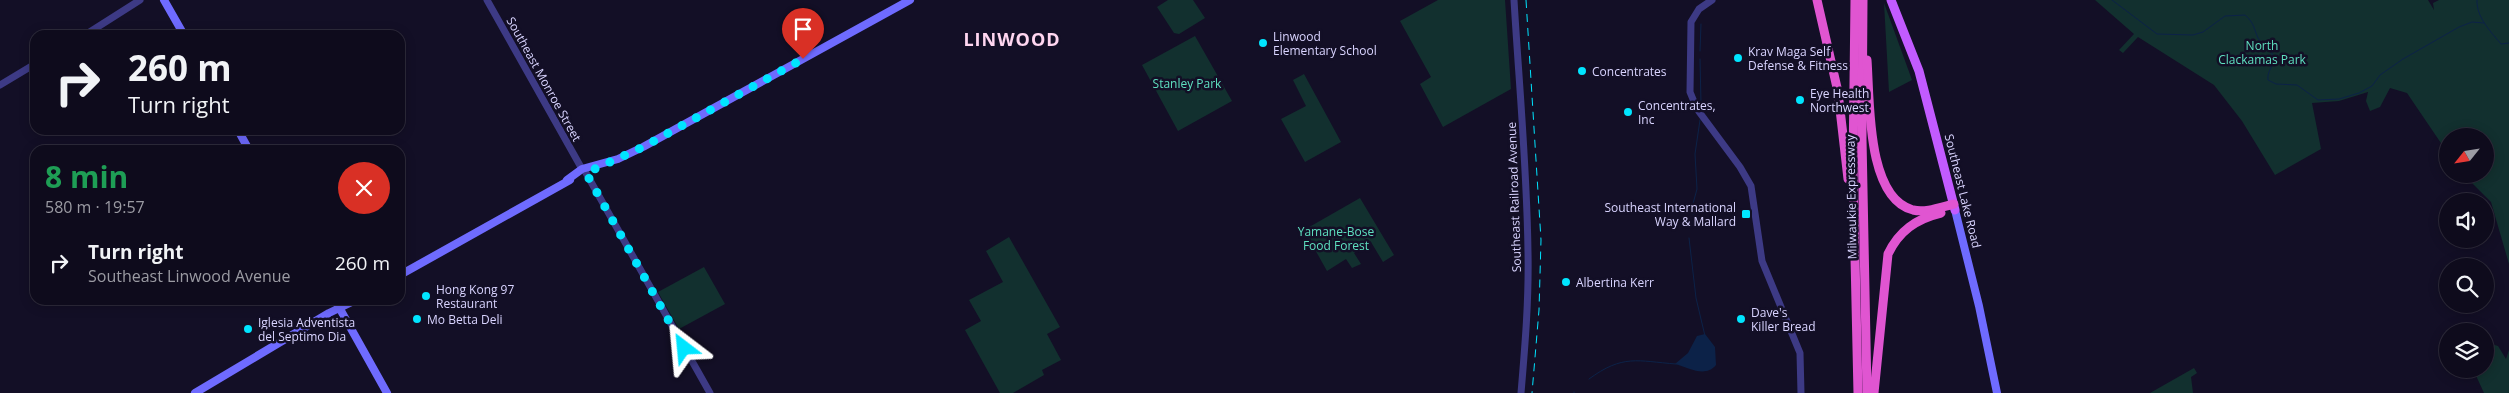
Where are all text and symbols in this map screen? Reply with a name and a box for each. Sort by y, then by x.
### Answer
pin [782,8,824,59]
street label: Southeast Monroe Street [503,14,585,144]
icon: arrive [789,15,817,43]
district label: LINWOOD [963,27,1061,51]
place label: Linwood Elementary School [1273,28,1377,59]
marker: Linwood Elementary School [1257,37,1269,49]
park label: North Clackamas Park [2218,37,2307,68]
place label: Krav Maga Self Defense & Fitness [1748,43,1848,74]
text: 260 m [128,44,232,91]
icon: right [45,50,110,115]
marker: Krav Maga Self Defense & Fitness [1732,52,1744,64]
place label: Concentrates [1592,63,1667,80]
marker: Concentrates [1576,65,1588,77]
park label: Stanley Park [1153,75,1222,92]
place label: Eye Health Northwest [1810,85,1869,116]
text: Turn right [128,89,230,119]
marker: Eye Health Northwest [1794,94,1806,106]
place label: Concentrates, Inc [1638,97,1716,128]
marker: Concentrates, Inc [1622,106,1634,118]
street label: Southeast Railroad Avenue [1503,121,1525,272]
north arrow [2439,128,2494,182]
map controls [2439,128,2494,378]
street label: Southeast Lake Road [1941,132,1985,250]
street label: Milwaukie Expressway [1841,134,1861,259]
text: 8 min [45,156,128,197]
button: close [338,162,390,214]
button: sound [2439,193,2494,248]
text: 580 m · 19:57 [45,196,145,218]
place label: Southeast International Way & Mallard [1604,199,1736,230]
marker: Southeast International Way & Mallard [1740,208,1752,220]
park label: Yamane-Bose Food Forest [1298,223,1375,254]
text: Turn right [88,239,183,265]
icon: right [45,249,73,277]
text: 260 m [335,250,390,276]
button: search [2439,258,2494,313]
text: Southeast Linwood Avenue [88,265,291,287]
place label: Albertina Kerr [1576,274,1654,291]
marker: Albertina Kerr [1560,276,1572,288]
place label: Hong Kong 97 Restaurant [436,281,514,312]
marker: Hong Kong 97 Restaurant [420,290,432,302]
place label: Dave's Killer Bread [1751,304,1816,335]
place label: Mo Betta Deli [427,311,502,328]
marker: Mo Betta Deli [411,313,423,325]
marker: Dave's Killer Bread [1735,313,1747,325]
place label: Iglesia Adventista del Septimo Dia [258,314,355,345]
position arrow [657,321,709,373]
marker: Iglesia Adventista del Septimo Dia [242,323,254,335]
button: layers [2439,323,2494,378]

